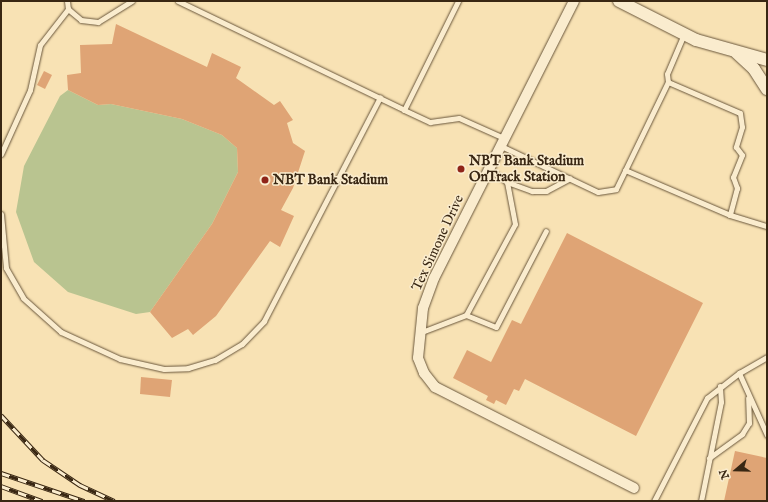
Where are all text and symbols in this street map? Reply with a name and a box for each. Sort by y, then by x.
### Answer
place label: NBT Bank Stadium OnTrack Station [469,153,584,186]
marker: NBT Bank Stadium OnTrack Station [456,164,466,174]
place label: NBT Bank Stadium [273,172,388,188]
marker: NBT Bank Stadium [260,175,270,185]
street label: Tex Simone Drive [408,192,468,294]
north arrow [716,450,756,490]
text: N [717,467,733,481]

